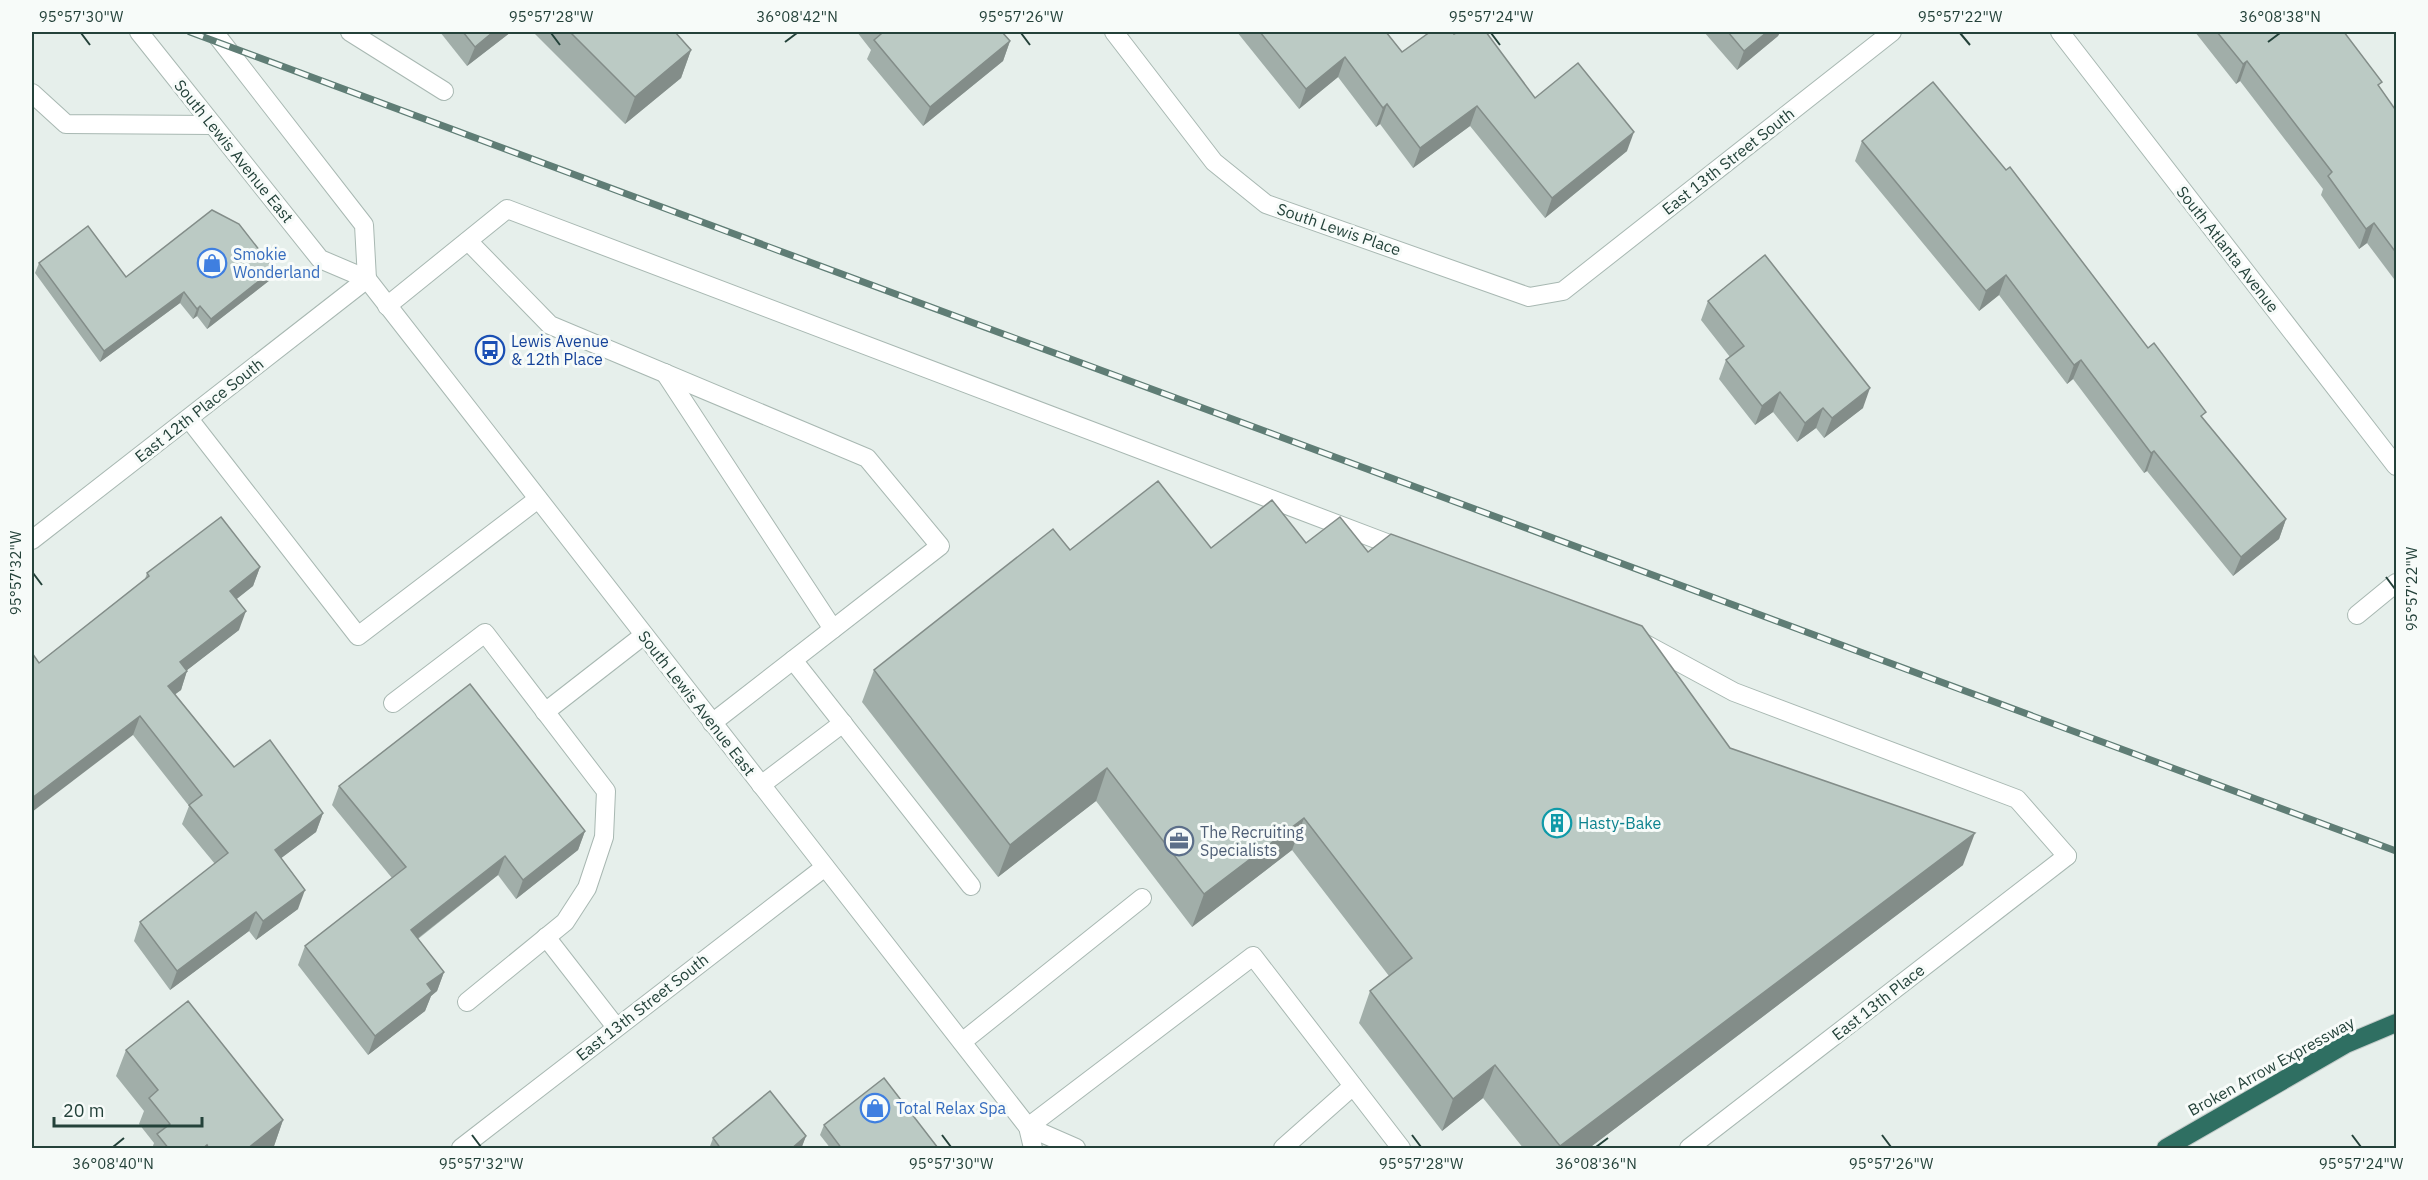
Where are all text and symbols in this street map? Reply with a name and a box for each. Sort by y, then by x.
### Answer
text: 95°57'30"W [39,7,124,26]
text: 95°57'28"W [509,7,594,26]
text: 36°08'42"N [756,7,838,26]
text: 95°57'26"W [979,7,1064,26]
text: 95°57'24"W [1449,7,1534,26]
text: 95°57'22"W [1918,7,2003,26]
text: 36°08'38"N [2239,7,2321,26]
street label: South Lewis Avenue East [170,75,298,227]
street label: East 13th Street South [1658,103,1798,219]
street label: South Atlanta Avenue [2172,182,2284,316]
street label: South Lewis Place [1274,198,1404,260]
place label: Smokie Wonderland [233,244,320,282]
shop icon: Smokie Wonderland [196,247,228,279]
place label: Lewis Avenue & 12th Place [511,331,609,369]
bus stop icon: Lewis Avenue & 12th Place [474,334,506,366]
street label: East 12th Place South [131,354,267,466]
text: 95°57'32"W [6,530,25,615]
text: 95°57'22"W [2402,546,2421,631]
street label: South Lewis Avenue East [634,626,760,780]
building icon: Hasty-Bake [1541,807,1573,839]
place label: Hasty-Bake [1578,813,1662,833]
place label: The Recruiting Specialists [1200,822,1304,860]
office icon: The Recruiting Specialists [1163,825,1195,857]
street label: East 13th Street South [572,949,712,1065]
street label: East 13th Place [1828,960,1928,1044]
street label: Broken Arrow Expressway [2184,1012,2358,1120]
scale bar [54,1090,202,1128]
shop icon: Total Relax Spa [859,1092,891,1124]
place label: Total Relax Spa [896,1098,1007,1118]
text: 20 m [63,1099,105,1122]
text: 36°08'40"N [72,1154,154,1173]
text: 95°57'32"W [439,1154,524,1173]
text: 95°57'30"W [909,1154,994,1173]
text: 95°57'28"W [1379,1154,1464,1173]
text: 36°08'36"N [1555,1154,1637,1173]
text: 95°57'26"W [1849,1154,1934,1173]
text: 95°57'24"W [2319,1154,2404,1173]

